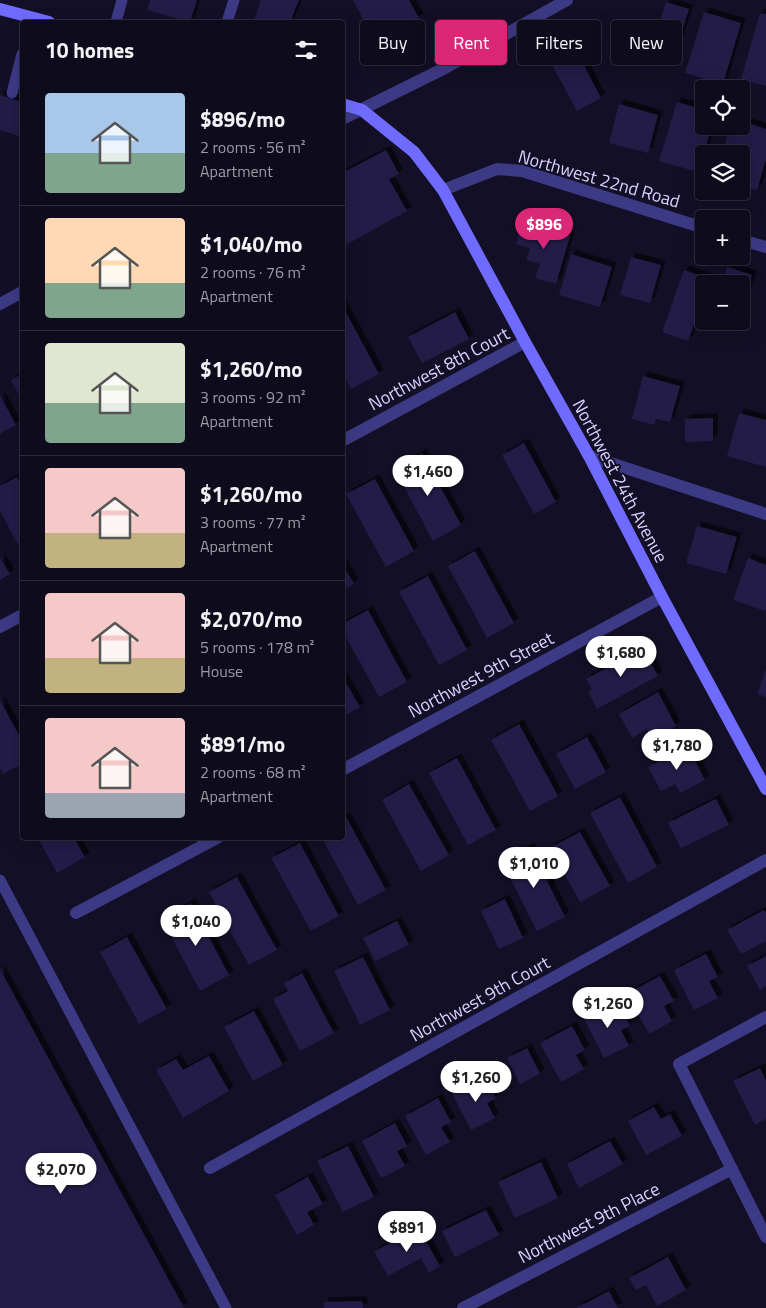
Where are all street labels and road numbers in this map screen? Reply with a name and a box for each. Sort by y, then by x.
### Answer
street label: Northwest 22nd Road [515,142,683,215]
street label: Northwest 8th Court [363,320,515,417]
street label: Northwest 24th Avenue [566,394,675,567]
street label: Northwest 9th Street [403,624,559,724]
street label: Northwest 9th Court [405,949,555,1048]
street label: Northwest 9th Place [513,1175,664,1270]

